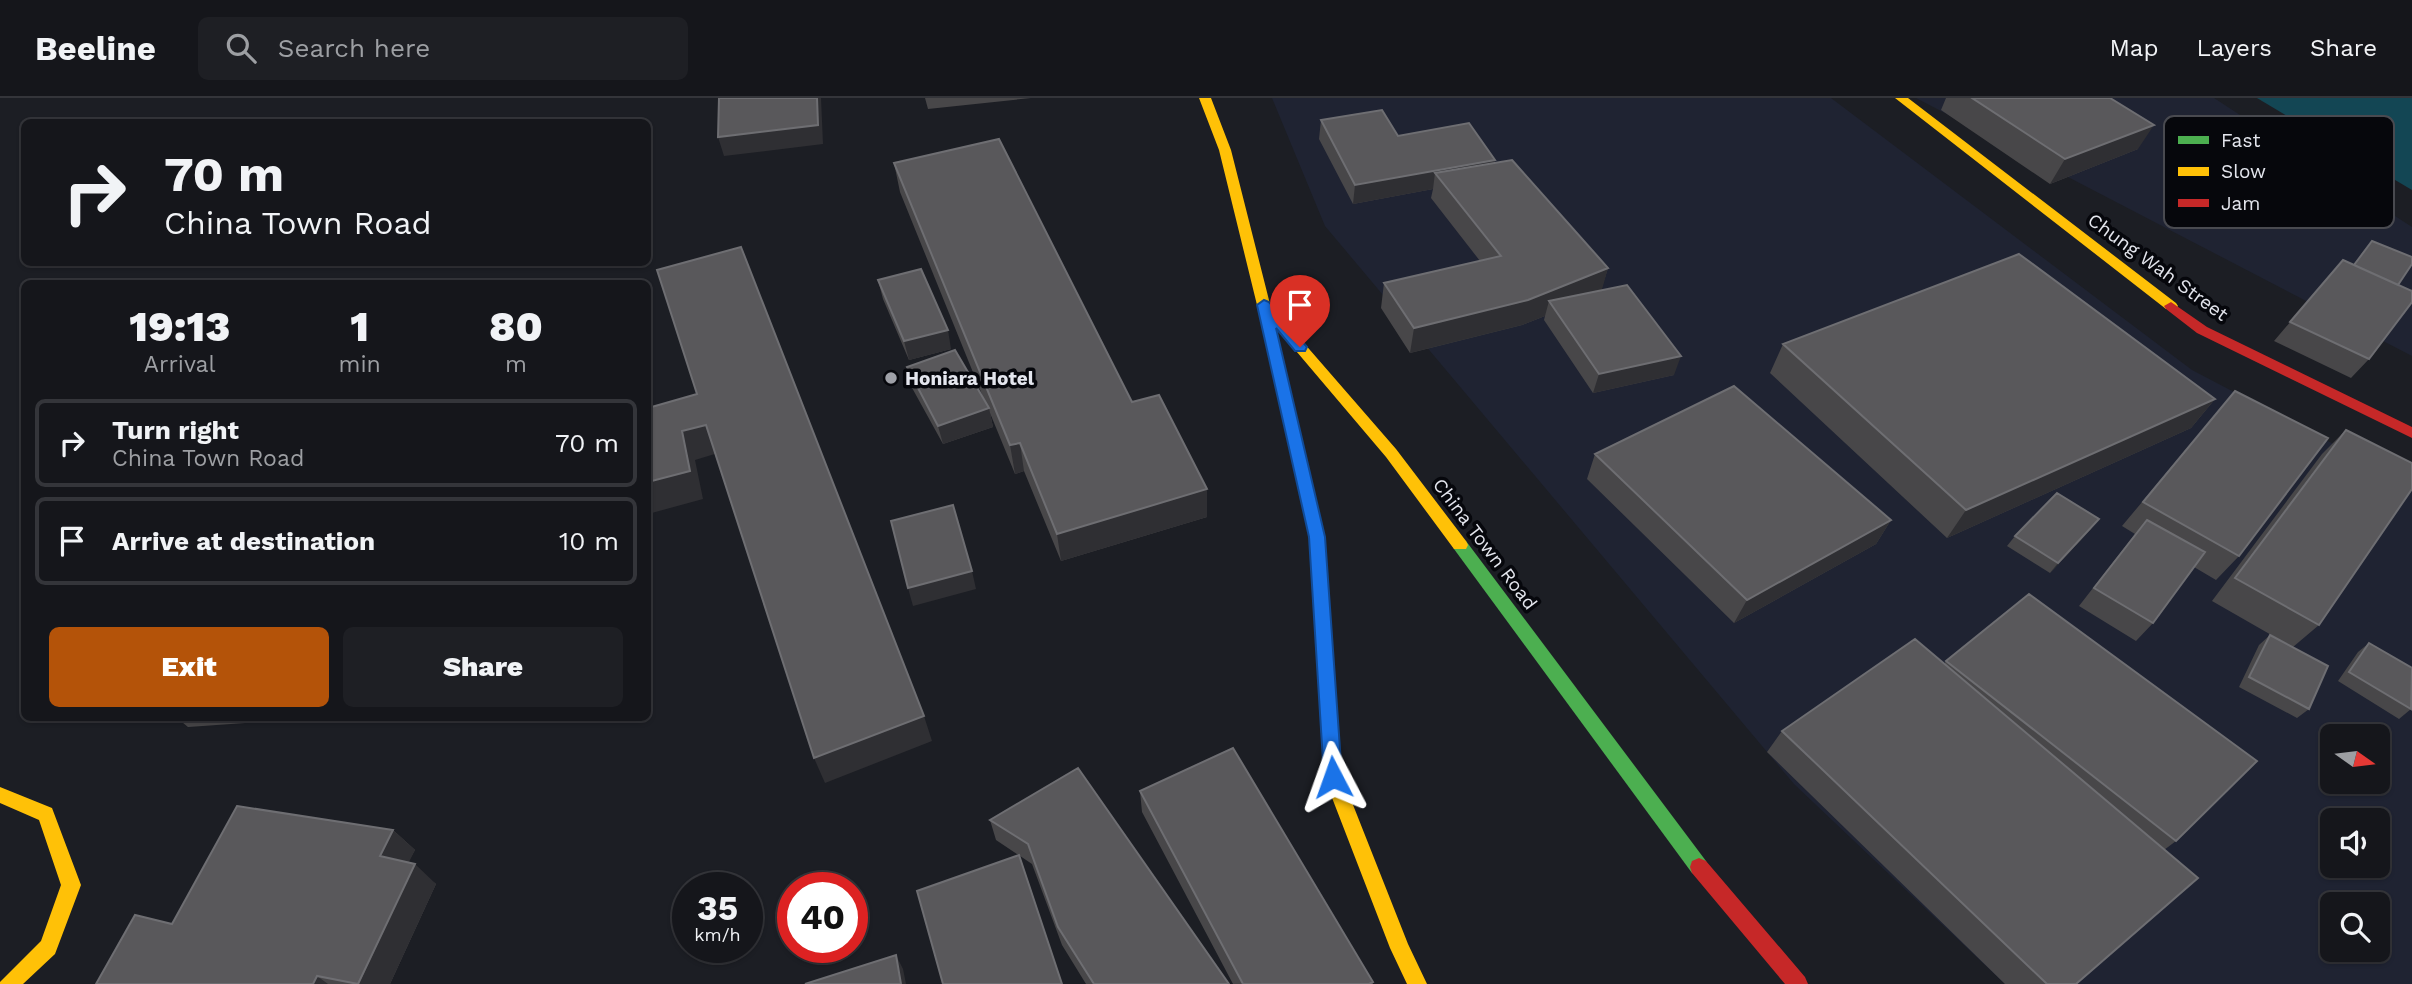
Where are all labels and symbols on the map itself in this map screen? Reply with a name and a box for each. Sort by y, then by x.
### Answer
legend [2164,116,2394,228]
text: Fast [2221,129,2260,152]
text: Slow [2221,160,2266,183]
text: Jam [2221,192,2260,215]
street label: Chung Wah Street [2083,208,2233,326]
pin [1270,275,1330,347]
place label: Honiara Hotel [905,367,1035,390]
marker: Honiara Hotel [883,370,899,386]
street label: China Town Road [1428,474,1542,614]
north arrow [2320,724,2390,794]
position arrow [1296,740,1370,814]
speed limit sign: 40 [777,872,868,963]

